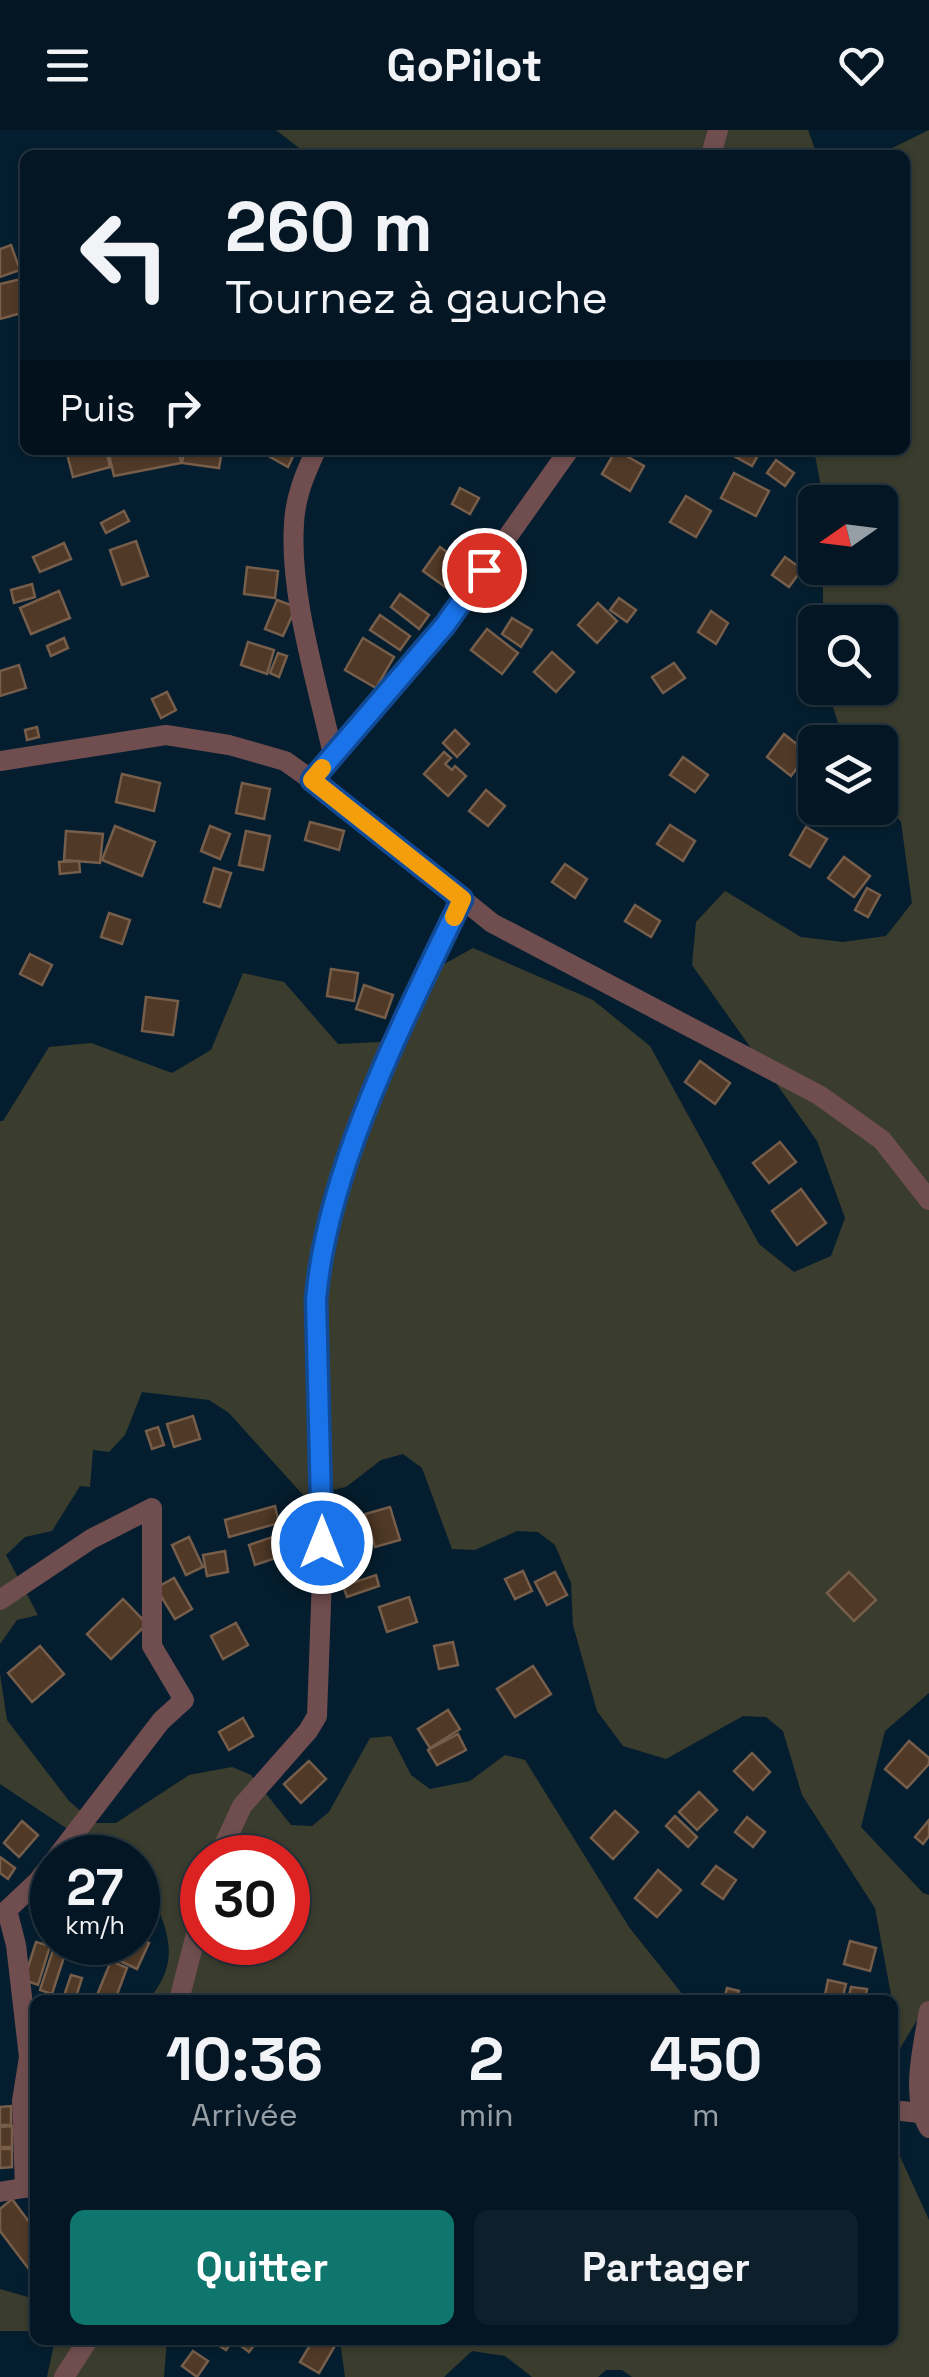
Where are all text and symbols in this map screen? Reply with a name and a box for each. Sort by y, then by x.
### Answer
text: GoPilot [387,37,542,94]
icon: menu [40,38,95,93]
icon: heart [834,38,889,93]
text: 260 m [225,182,433,271]
icon: left [60,190,190,320]
text: Tournez à gauche [225,269,608,326]
icon: right [155,380,210,435]
text: Puis [60,384,135,432]
north arrow [798,485,898,585]
map controls [798,485,898,825]
pin [442,528,527,613]
icon: arrive [457,543,512,598]
button: search [798,605,898,705]
button: layers [798,725,898,825]
position arrow [270,1491,374,1595]
speed limit sign: 30 [180,1835,310,1965]
text: 27 [67,1856,123,1920]
text: km/h [65,1909,125,1941]
text: 10:36 [166,2021,323,2098]
text: 2 [468,2021,504,2098]
text: 450 [649,2021,762,2098]
text: Arrivée [191,2095,298,2135]
text: min [459,2095,514,2135]
text: m [692,2095,720,2135]
button: Quitter [70,2210,454,2325]
button: Partager [474,2210,858,2325]

